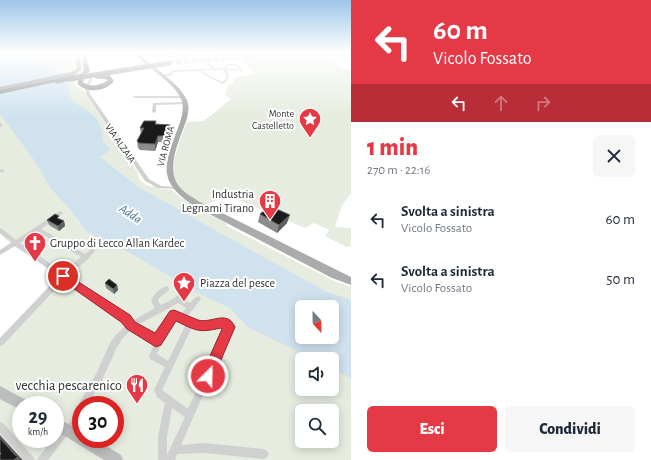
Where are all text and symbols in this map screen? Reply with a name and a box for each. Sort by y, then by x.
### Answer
icon: left [367,16,419,68]
text: 60 m [433,17,488,45]
text: Vicolo Fossato [433,50,532,68]
icon: left [448,92,470,114]
icon: ahead [490,92,512,114]
icon: right [532,92,554,114]
place icon: Monte Castelletto [297,106,323,139]
place label: Monte Castelletto [252,109,294,131]
street label: VIA ALZAIA [103,122,137,165]
street label: VIA ROMA [156,125,176,167]
button: close [593,135,635,177]
text: 1 min [367,136,418,160]
text: 270 m · 22:16 [367,164,430,177]
place label: Industria Legnami Tirano [182,188,254,214]
building icon: Industria Legnami Tirano [257,188,283,221]
water label: Adda [116,202,144,227]
text: Svolta a sinistra [401,204,495,219]
icon: left [367,209,389,231]
text: 60 m [606,212,635,227]
text: Vicolo Fossato [401,222,472,235]
church icon: Gruppo di Lecco Allan Kardec [22,230,48,263]
place label: Gruppo di Lecco Allan Kardec [50,237,185,249]
pin [46,259,80,293]
text: Svolta a sinistra [401,264,495,279]
icon: arrive [52,265,74,287]
icon: left [367,269,389,291]
place icon: Piazza del pesce [171,270,197,303]
text: 50 m [606,272,635,287]
place label: Piazza del pesce [200,277,275,289]
text: Vicolo Fossato [401,282,472,295]
north arrow [295,300,339,344]
map controls [295,300,339,448]
button: sound [295,352,339,396]
position arrow [187,355,229,397]
restaurant icon: vecchia pescarenico [124,372,150,405]
place label: vecchia pescarenico [15,379,122,393]
speed limit sign: 30 [72,396,124,448]
button: search [295,404,339,448]
button: Esci [367,406,497,452]
button: Condividi [505,406,635,452]
text: 29 [28,407,48,427]
text: km/h [28,427,48,437]

